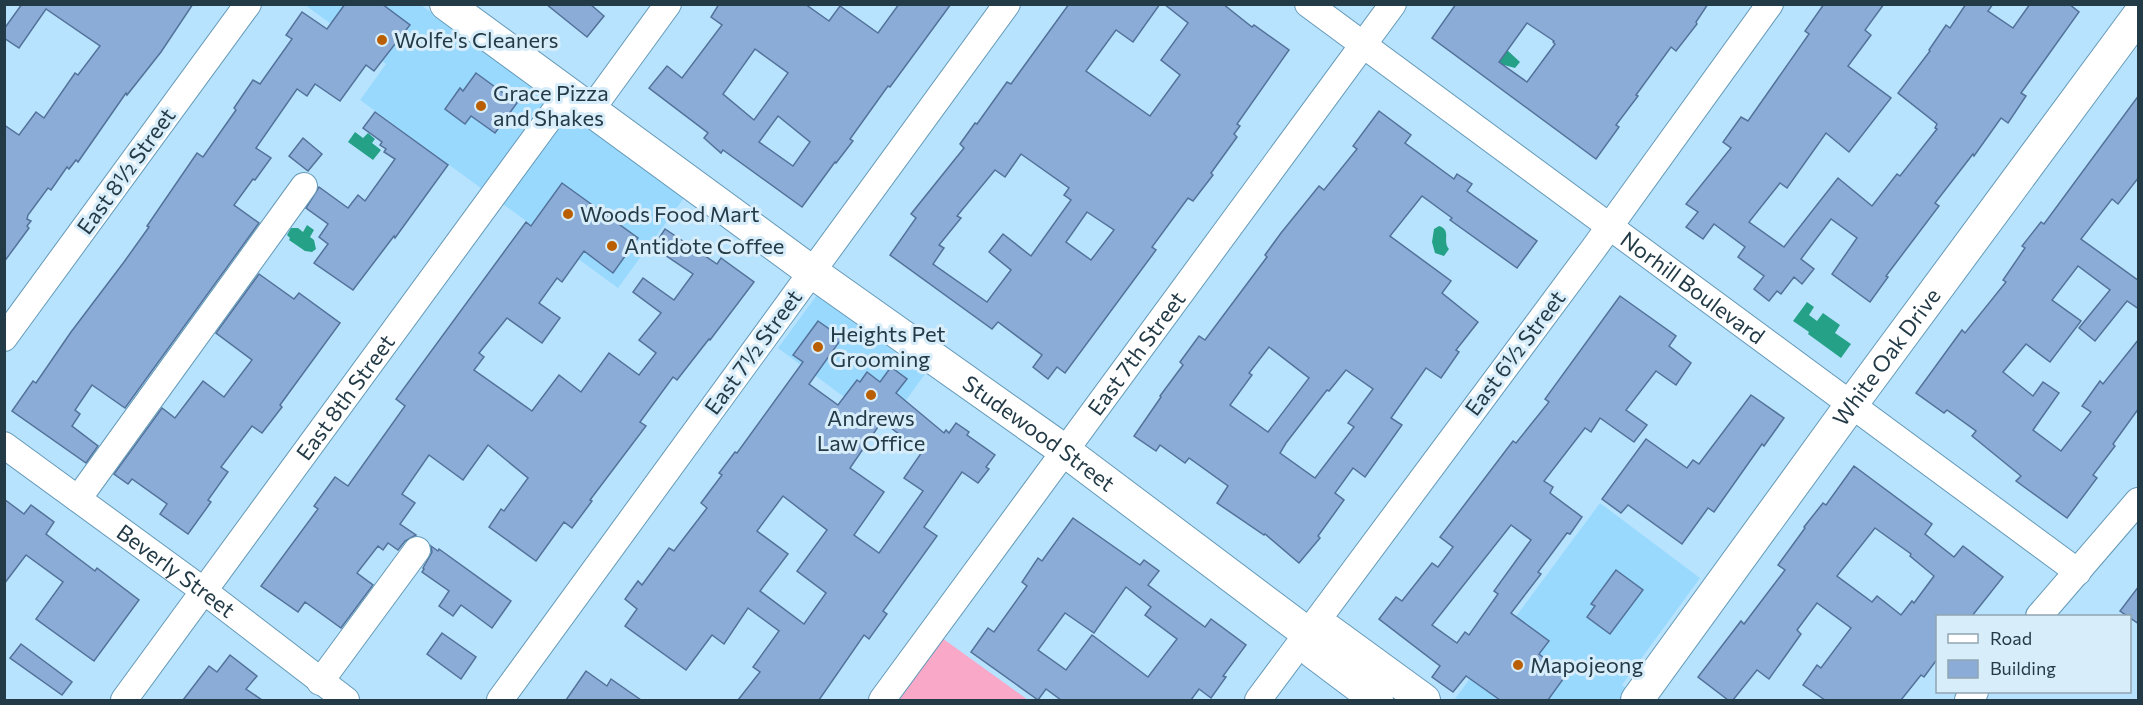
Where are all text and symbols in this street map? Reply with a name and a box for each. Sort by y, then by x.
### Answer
place label: Wolfe's Cleaners [394,26,558,53]
marker: Wolfe's Cleaners [375,33,389,47]
place label: Grace Pizza and Shakes [493,79,609,131]
marker: Grace Pizza and Shakes [474,99,488,113]
street label: East 8½ Street [71,102,181,239]
place label: Woods Food Mart [580,200,760,227]
marker: Woods Food Mart [561,207,575,221]
street label: Norhill Boulevard [1616,225,1770,349]
place label: Antidote Coffee [624,232,784,259]
marker: Antidote Coffee [605,239,619,253]
street label: White Oak Drive [1826,283,1946,431]
street label: East 7½ Street [698,284,807,419]
street label: East 6½ Street [1459,285,1570,421]
street label: East 7th Street [1082,286,1191,421]
place label: Heights Pet Grooming [830,320,945,372]
street label: East 8th Street [290,329,400,465]
marker: Heights Pet Grooming [811,340,825,354]
street label: Studewood Street [958,369,1120,497]
marker: Andrews Law Office [864,388,878,402]
place label: Andrews Law Office [817,404,925,456]
street label: Beverly Street [112,518,241,623]
legend [1936,615,2131,693]
text: Road [1990,627,2032,649]
place label: Mapojeong [1530,651,1643,678]
text: Building [1990,657,2056,679]
marker: Mapojeong [1511,658,1525,672]

